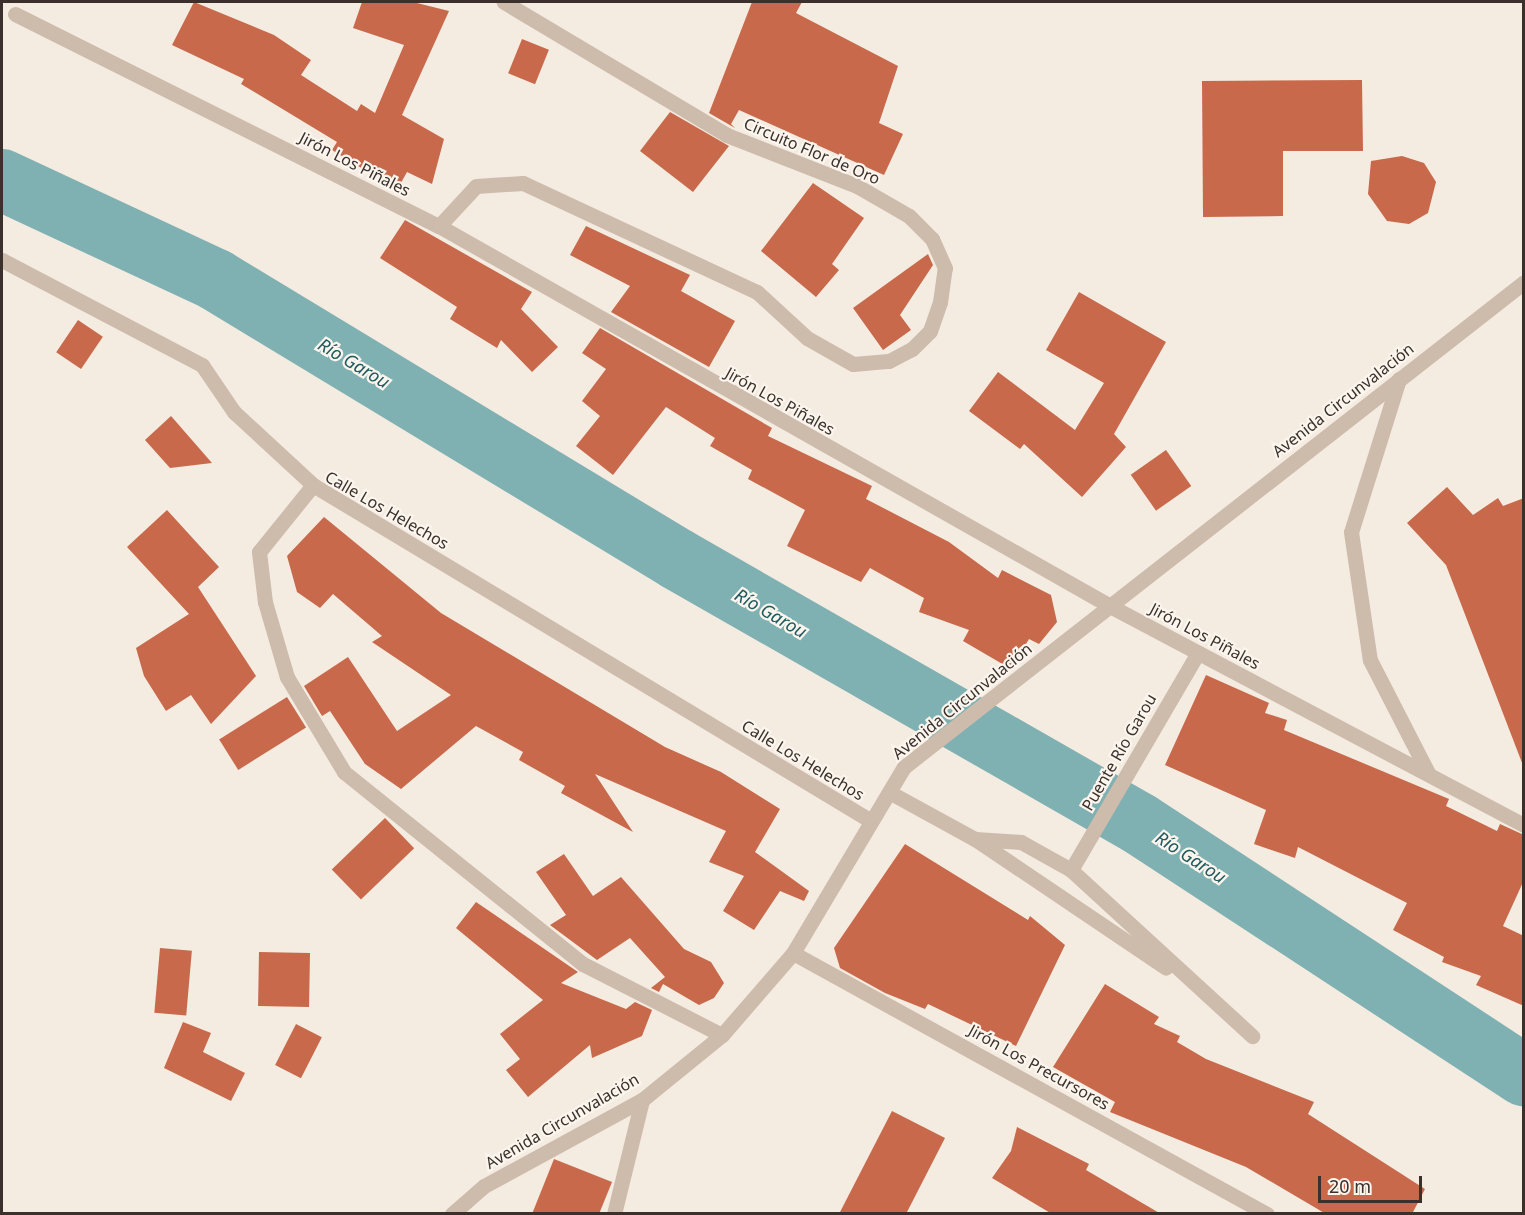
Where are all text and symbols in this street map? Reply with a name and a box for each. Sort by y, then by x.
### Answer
street label: Circuito Flor de Oro [741,114,883,188]
street label: Jirón Los Piñales [296,128,414,200]
water label: Río Garou [314,333,394,393]
street label: Avenida Circunvalación [1269,339,1417,461]
street label: Jirón Los Piñales [722,363,838,439]
street label: Calle Los Helechos [322,467,452,553]
water label: Río Garou [731,584,811,642]
street label: Jirón Los Piñales [1147,599,1263,673]
street label: Avenida Circunvalación [888,639,1036,763]
street label: Puente Río Garou [1078,690,1160,814]
street label: Calle Los Helechos [738,716,868,804]
water label: Río Garou [1152,826,1230,888]
street label: Jirón Los Precursores [965,1020,1113,1114]
street label: Avenida Circunvalación [482,1069,642,1173]
scale bar [1321,1164,1424,1202]
text: 20 m [1329,1174,1371,1198]

